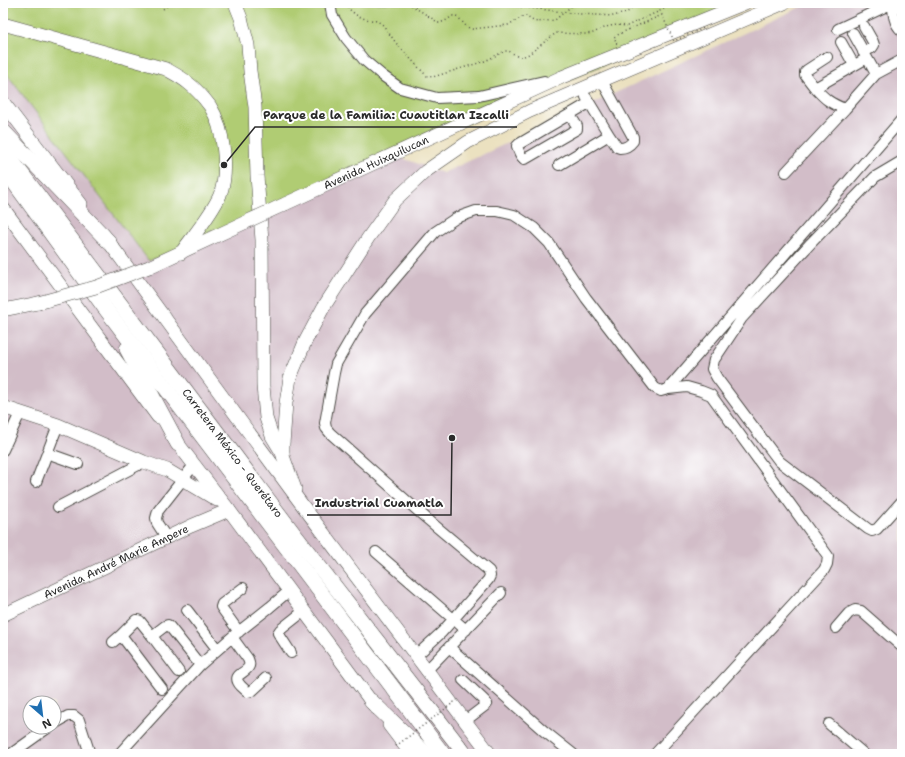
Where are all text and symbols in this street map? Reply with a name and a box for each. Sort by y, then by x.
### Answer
callout: Parque de la Familia: Cuautitlan Izcalli [255,103,517,127]
text: Parque de la Familia: Cuautitlan Izcalli [263,107,509,123]
street label: Avenida Huixquilucan [321,132,431,193]
street label: Carretera México - Querétaro [179,385,287,521]
callout: Industrial Cuamatla [307,491,451,515]
text: Industrial Cuamatla [315,495,444,511]
street label: Avenida André Marie Ampere [41,521,191,602]
north arrow [22,695,62,735]
text: N [39,715,54,732]

